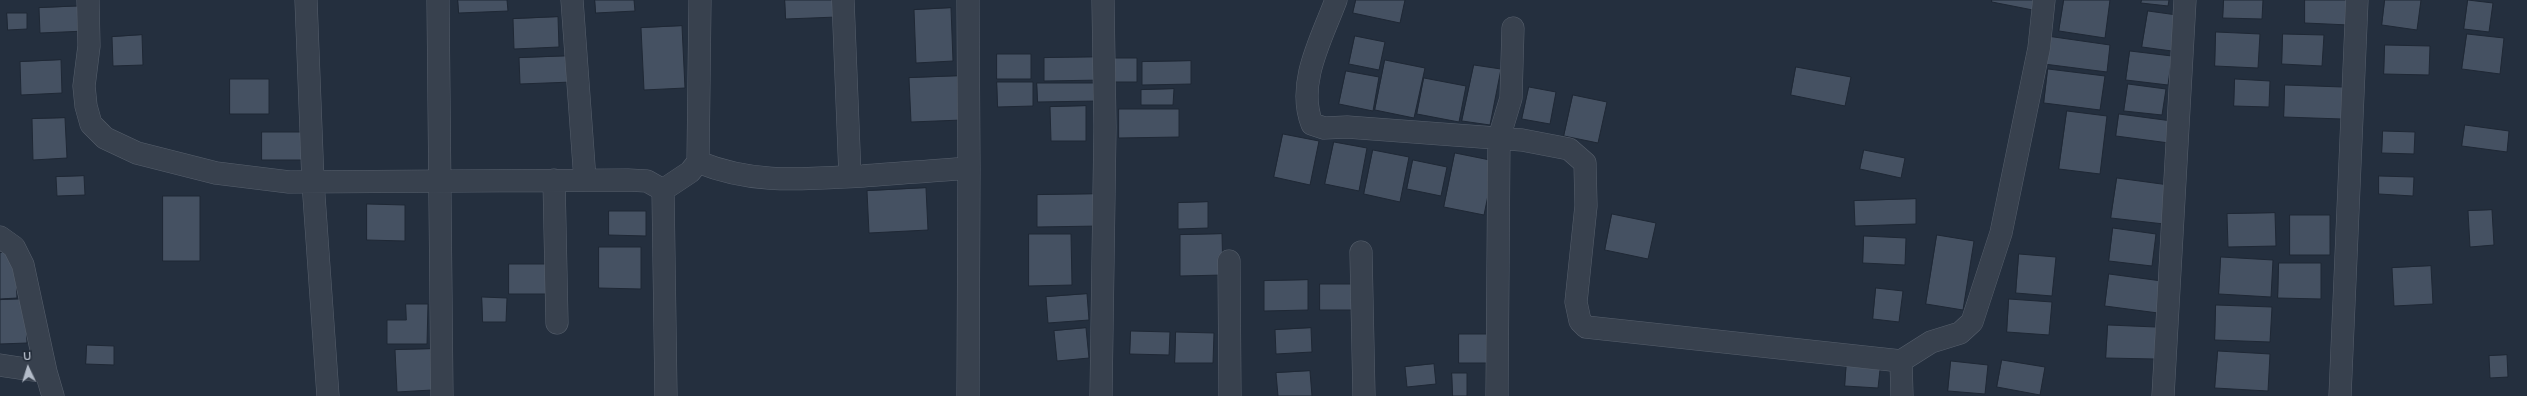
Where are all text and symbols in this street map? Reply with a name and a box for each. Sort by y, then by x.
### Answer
north arrow [8,348,48,388]
text: U [23,349,32,363]

